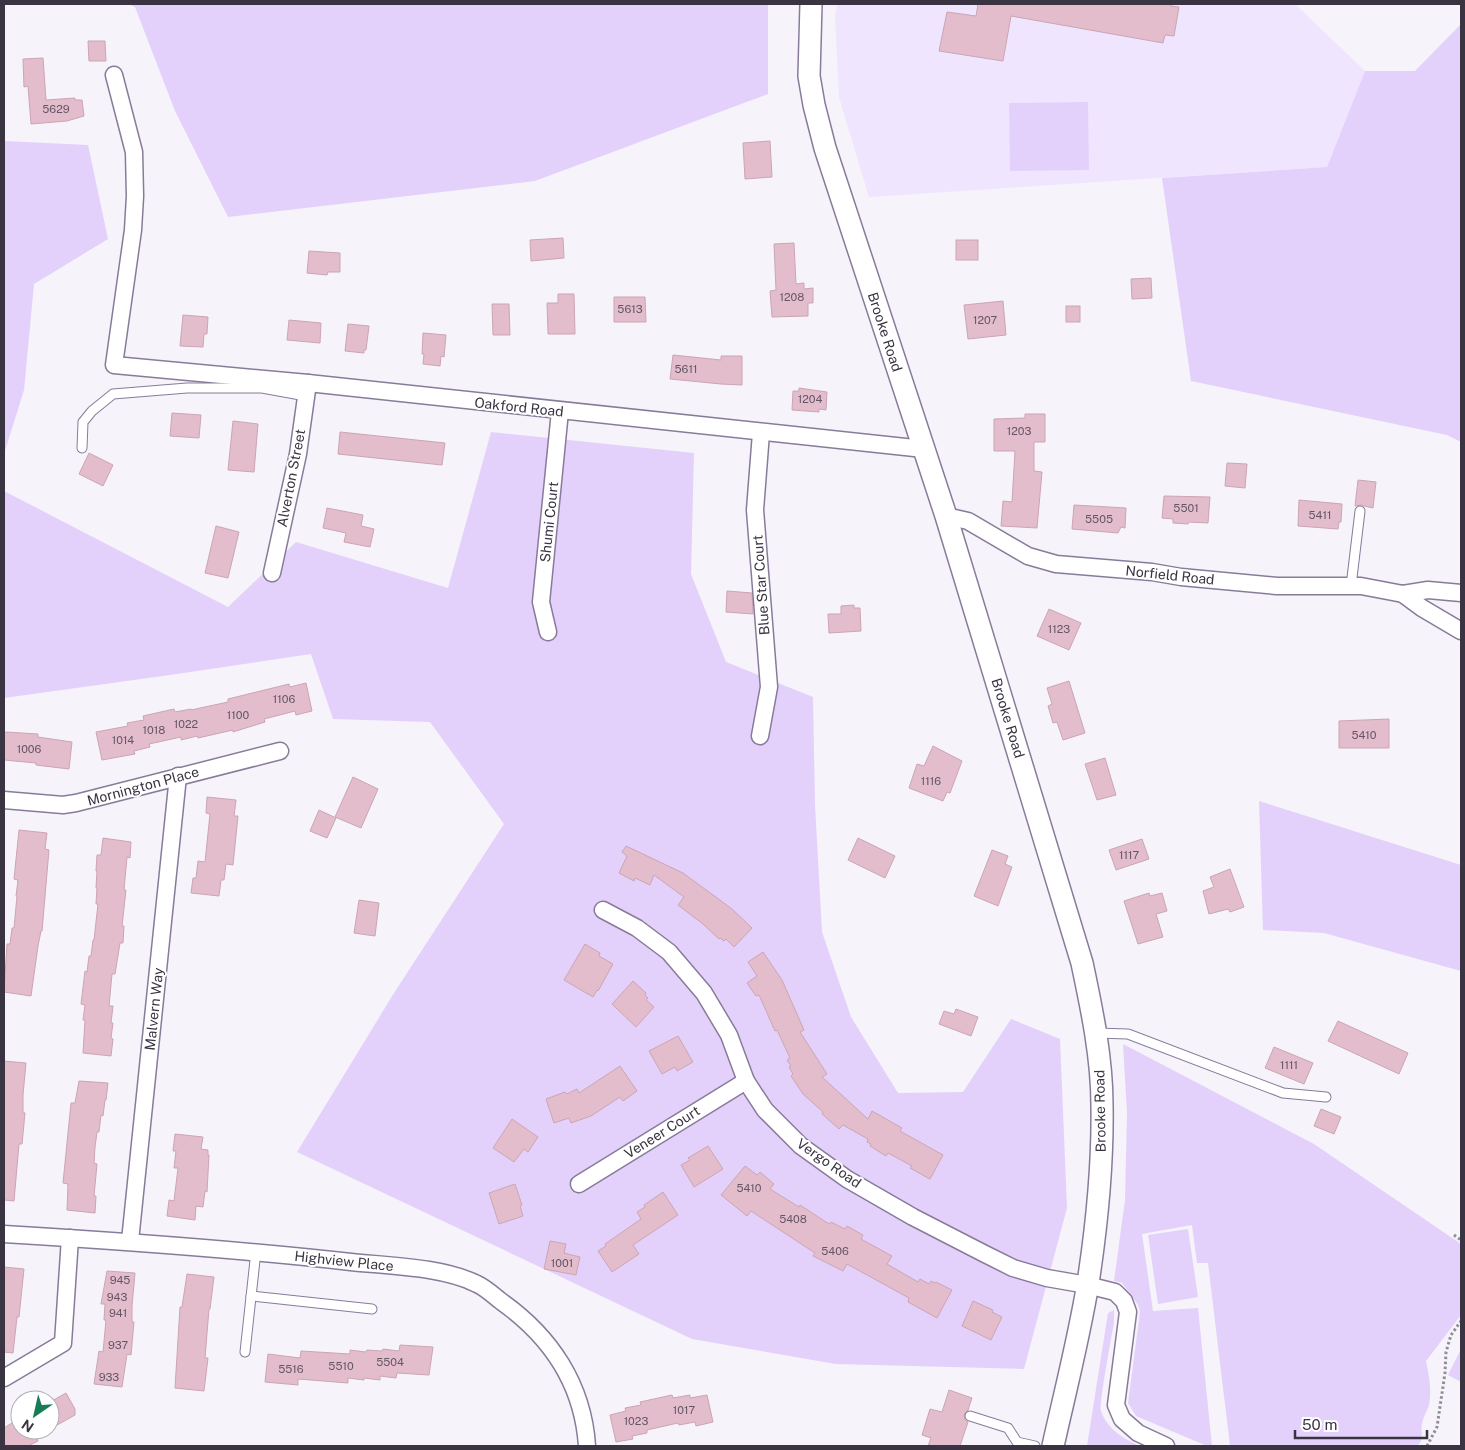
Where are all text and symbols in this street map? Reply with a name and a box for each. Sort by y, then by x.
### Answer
house number: 5629 [42,103,70,115]
street label: Brooke Road [865,290,905,374]
house number: 1208 [780,291,804,303]
house number: 5613 [617,303,643,315]
house number: 1207 [973,314,997,326]
house number: 5611 [675,363,697,375]
house number: 1204 [798,393,822,405]
street label: Oakford Road [474,394,564,420]
house number: 1203 [1007,425,1031,437]
street label: Alverton Street [274,428,308,528]
street label: Shumi Court [537,481,561,563]
house number: 5501 [1173,502,1199,514]
house number: 5411 [1309,509,1331,521]
house number: 5505 [1085,513,1113,525]
street label: Blue Star Court [750,534,772,636]
street label: Norfield Road [1125,562,1215,588]
house number: 1123 [1048,623,1070,635]
street label: Brooke Road [988,676,1028,760]
house number: 1106 [273,693,295,705]
house number: 1100 [227,709,249,721]
house number: 1022 [174,718,199,730]
house number: 1018 [143,724,165,736]
house number: 5410 [1351,729,1377,741]
house number: 1014 [112,734,134,746]
house number: 1006 [17,743,41,755]
street label: Mornington Place [85,763,201,809]
house number: 1116 [921,775,941,787]
house number: 1117 [1119,849,1139,861]
street label: Malvern Way [142,966,166,1051]
house number: 1111 [1280,1059,1298,1071]
street label: Brooke Road [1091,1070,1109,1152]
street label: Veneer Court [621,1102,703,1162]
street label: Vergo Road [794,1135,864,1191]
house number: 5410 [736,1182,762,1194]
house number: 5408 [779,1213,807,1225]
house number: 5406 [821,1245,849,1257]
street label: Highview Place [294,1248,394,1274]
house number: 1001 [551,1257,573,1269]
house number: 945 [110,1274,130,1286]
house number: 943 [107,1291,127,1303]
house number: 941 [109,1307,127,1319]
house number: 937 [108,1339,128,1351]
house number: 5504 [376,1356,404,1368]
house number: 5510 [328,1360,354,1372]
house number: 5516 [278,1363,304,1375]
house number: 933 [99,1371,119,1383]
north arrow [10,1390,60,1440]
house number: 1017 [673,1404,696,1416]
scale bar [1295,1408,1428,1440]
house number: 1023 [624,1415,648,1427]
text: N [19,1416,37,1435]
text: 50 m [1302,1416,1337,1433]

